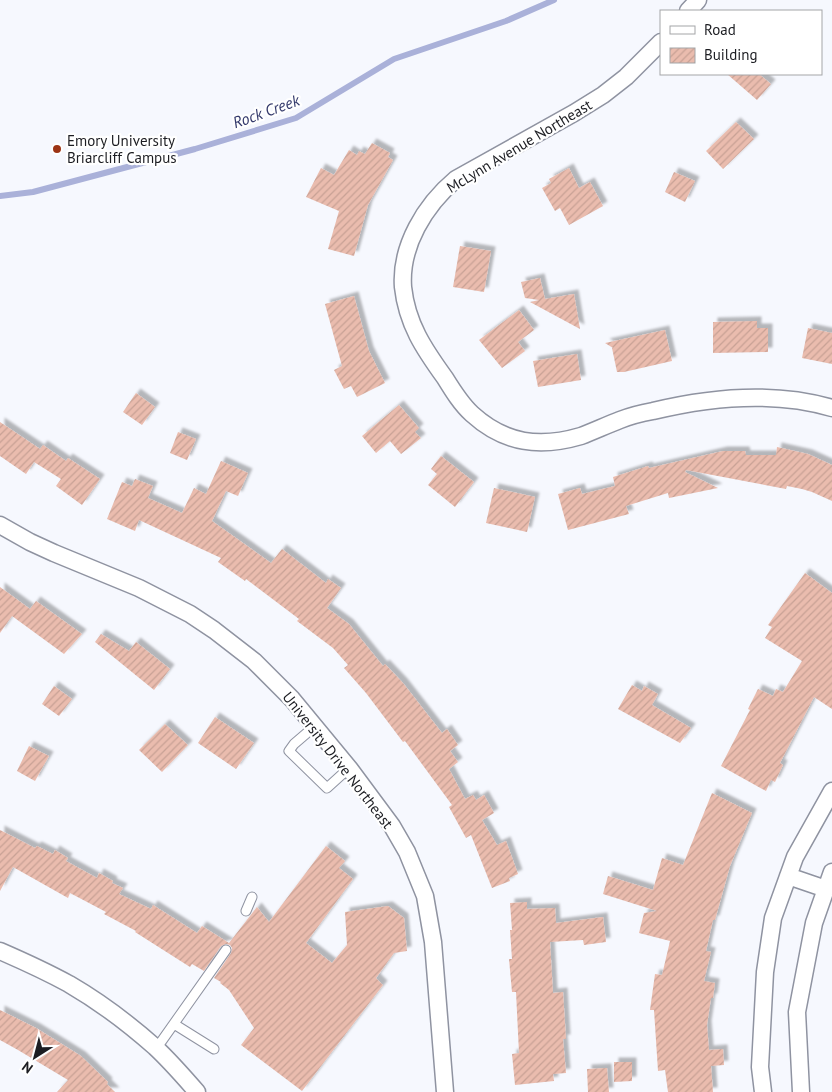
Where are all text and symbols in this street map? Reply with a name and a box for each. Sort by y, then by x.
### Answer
legend [660,10,822,75]
text: Road [704,20,736,39]
text: Building [704,45,758,64]
water label: Rock Creek [230,89,303,132]
street label: McLynn Avenue Northeast [443,95,595,197]
place label: Emory University Briarcliff Campus [67,131,177,167]
marker: Emory University Briarcliff Campus [51,143,63,155]
street label: University Drive Northeast [279,688,397,832]
north arrow [10,1032,60,1082]
text: N [18,1058,36,1078]

